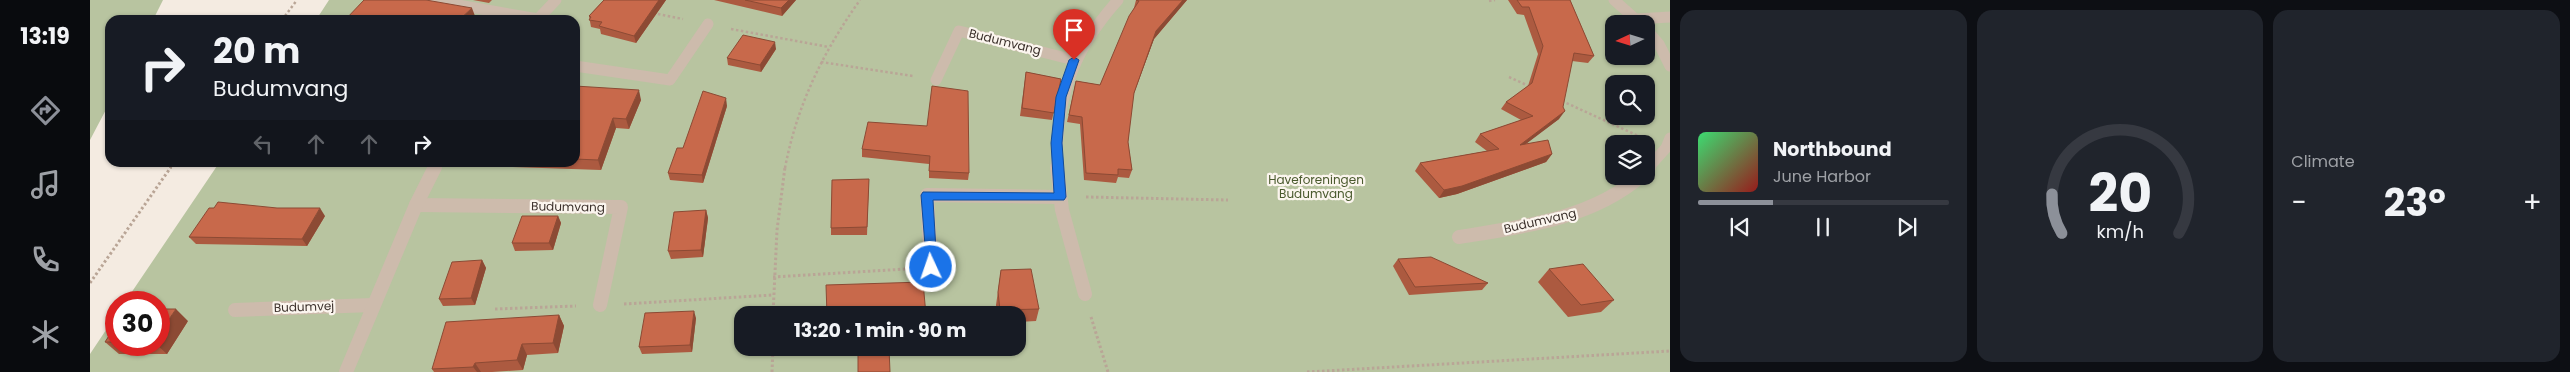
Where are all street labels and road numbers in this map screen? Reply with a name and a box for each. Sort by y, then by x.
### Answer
street label: Budumvang [967,24,1043,59]
street label: Budumvang [531,197,605,216]
street label: Budumvang [1502,204,1578,237]
street label: Budumvej [274,297,334,316]

